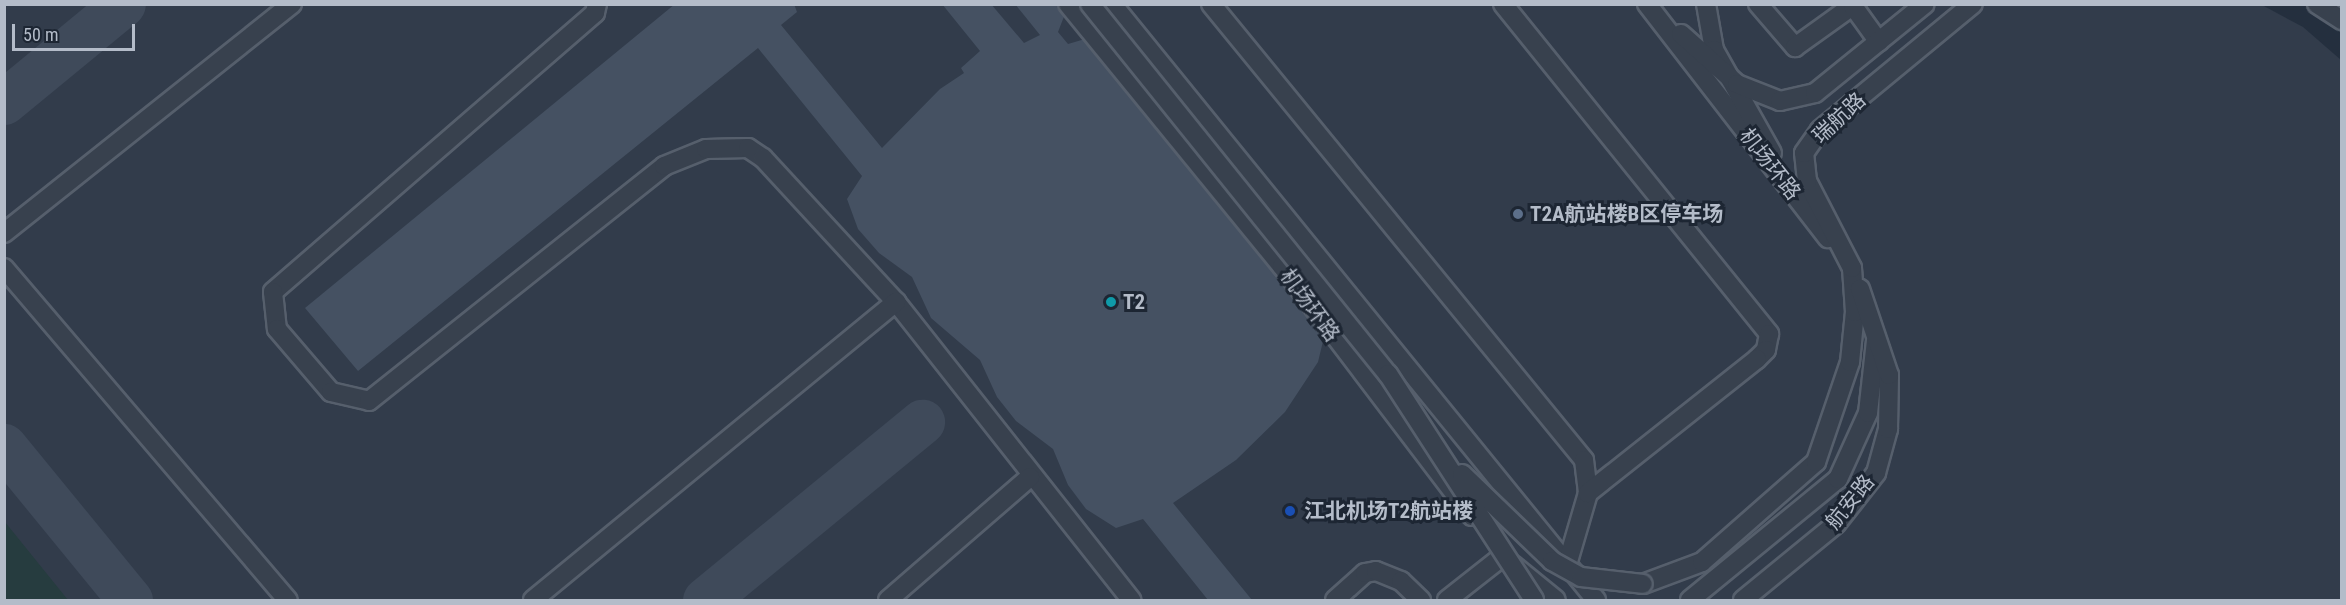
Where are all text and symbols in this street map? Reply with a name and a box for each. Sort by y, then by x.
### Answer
scale bar [15,12,138,50]
text: 50 m [23,24,58,45]
street label: 瑞航路 [1807,87,1871,149]
street label: 机场环路 [1734,123,1806,205]
place label: T2A航站楼B区停车场 [1530,201,1723,227]
marker: T2A航站楼B区停车场 [1511,207,1525,221]
street label: 机场环路 [1275,264,1345,346]
place label: T2 [1123,289,1145,315]
marker: T2 [1104,295,1118,309]
street label: 航安路 [1820,470,1880,534]
place label: 江北机场T2航站楼 [1304,498,1473,524]
marker: 江北机场T2航站楼 [1281,502,1299,520]

